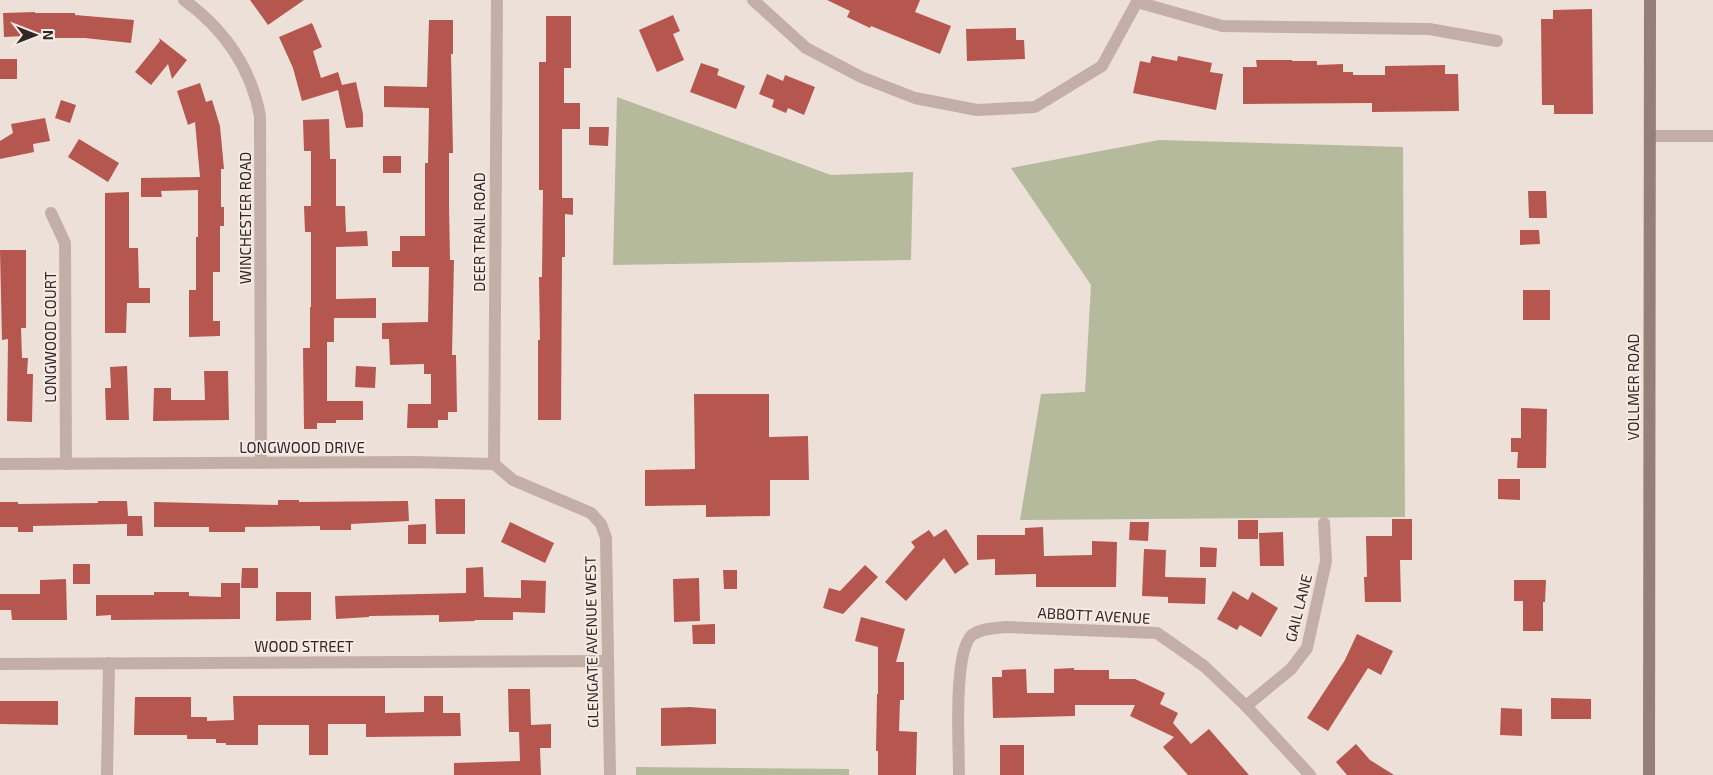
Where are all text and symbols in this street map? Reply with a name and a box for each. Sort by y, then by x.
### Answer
north arrow [10,10,60,60]
text: N [40,30,57,40]
street label: WINCHESTER ROAD [236,152,254,284]
street label: DEER TRAIL ROAD [470,172,488,292]
street label: LONGWOOD COURT [41,271,59,403]
street label: VOLLMER ROAD [1624,333,1642,441]
street label: LONGWOOD DRIVE [239,438,365,456]
street label: GLENGATE AVENUE WEST [580,555,602,728]
street label: GAIL LANE [1281,572,1315,644]
street label: ABBOTT AVENUE [1037,603,1151,627]
street label: WOOD STREET [254,637,354,655]

